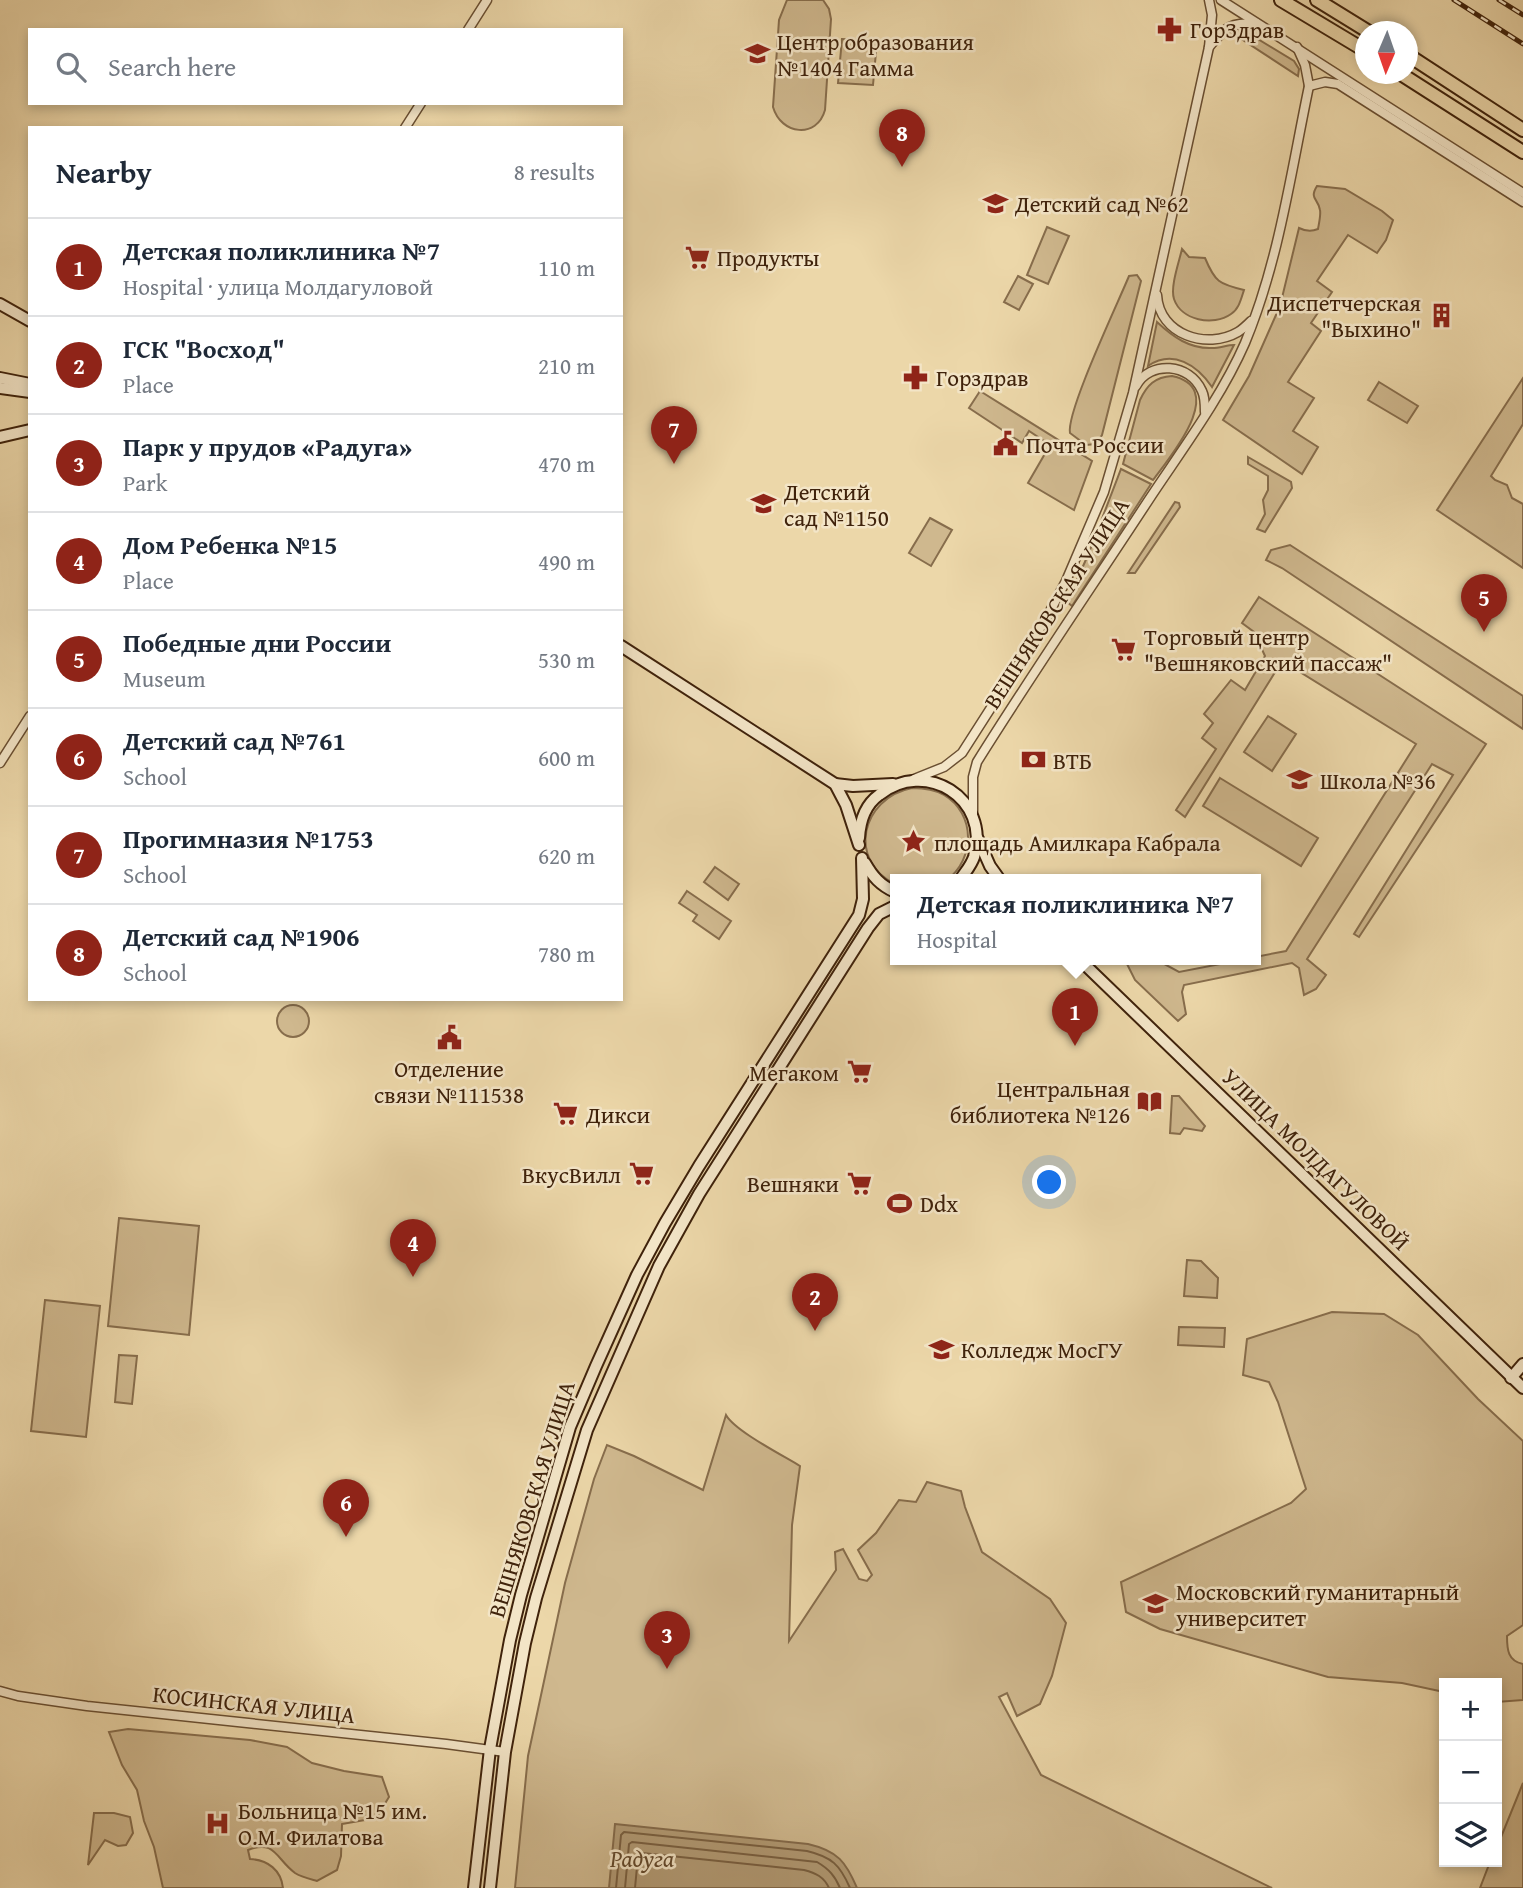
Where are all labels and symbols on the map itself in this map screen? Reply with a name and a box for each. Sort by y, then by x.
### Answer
place label: ГорЗдрав [1190,13,1284,46]
pharmacy icon: ГорЗдрав [1156,15,1184,43]
north arrow [1355,21,1418,84]
place label: Центр образования №1404 Гамма [777,25,974,84]
school or university icon: Центр образования №1404 Гамма [743,40,771,68]
pin: 8 [879,109,925,167]
place label: Детский сад №62 [1014,187,1189,220]
school or university icon: Детский сад №62 [981,189,1009,217]
place label: Продукты [717,241,819,274]
supermarket icon: Продукты [683,243,711,271]
place label: Диспетчерская "Выхино" [1266,286,1421,345]
building icon: Диспетчерская "Выхино" [1427,301,1455,329]
place label: Горздрав [936,361,1028,394]
pharmacy icon: Горздрав [902,363,930,391]
pin: 7 [651,406,697,464]
place label: Почта России [1026,428,1164,461]
public building icon: Почта России [992,430,1020,458]
place label: Детский сад №1150 [783,475,889,534]
school or university icon: Детский сад №1150 [750,490,778,518]
street label: ВЕШНЯКОВСКАЯ УЛИЦА [975,491,1137,715]
pin: 5 [1461,574,1507,632]
place label: Торговый центр "Вешняковский пассаж" [1144,620,1392,679]
supermarket icon: Торговый центр "Вешняковский пассаж" [1110,635,1138,663]
place label: ВТБ [1053,744,1092,777]
bank icon: ВТБ [1019,746,1047,774]
place label: Школа №36 [1320,764,1436,797]
school or university icon: Школа №36 [1286,766,1314,794]
place label: площадь Амилкара Кабрала [934,826,1220,859]
place icon: площадь Амилкара Кабрала [900,828,928,856]
pin: 1 [1052,988,1098,1046]
public building icon: Отделение связи №111538 [435,1024,463,1052]
place label: Отделение связи №111538 [374,1052,524,1111]
place label: Мегаком [749,1056,839,1089]
supermarket icon: Мегаком [845,1058,873,1086]
street label: УЛИЦА МОЛДАГУЛОВОЙ [1215,1060,1417,1258]
place label: Центральная библиотека №126 [950,1072,1130,1131]
library icon: Центральная библиотека №126 [1136,1087,1164,1115]
place label: Дикси [585,1098,651,1131]
supermarket icon: Дикси [552,1100,580,1128]
place label: ВкусВилл [522,1158,621,1191]
supermarket icon: ВкусВилл [627,1160,655,1188]
your location [1032,1165,1066,1199]
place label: Вешняки [747,1167,839,1200]
supermarket icon: Вешняки [845,1169,873,1197]
place label: Ddx [920,1187,958,1220]
sports icon: Ddx [886,1189,914,1217]
pin: 4 [390,1219,436,1277]
pin: 2 [792,1273,838,1331]
place label: Колледж МосГУ [961,1333,1124,1366]
school or university icon: Колледж МосГУ [927,1335,955,1363]
street label: ВЕШНЯКОВСКАЯ УЛИЦА [479,1377,583,1621]
pin: 6 [323,1479,369,1537]
place label: Московский гуманитарный университет [1175,1575,1459,1634]
school or university icon: Московский гуманитарный университет [1142,1590,1170,1618]
pin: 3 [644,1611,690,1669]
street label: КОСИНСКАЯ УЛИЦА [151,1677,357,1731]
place label: Больница №15 им. О.М. Филатова [238,1794,427,1853]
hospital icon: Больница №15 им. О.М. Филатова [204,1809,232,1837]
water label: Радуга [609,1841,674,1876]

